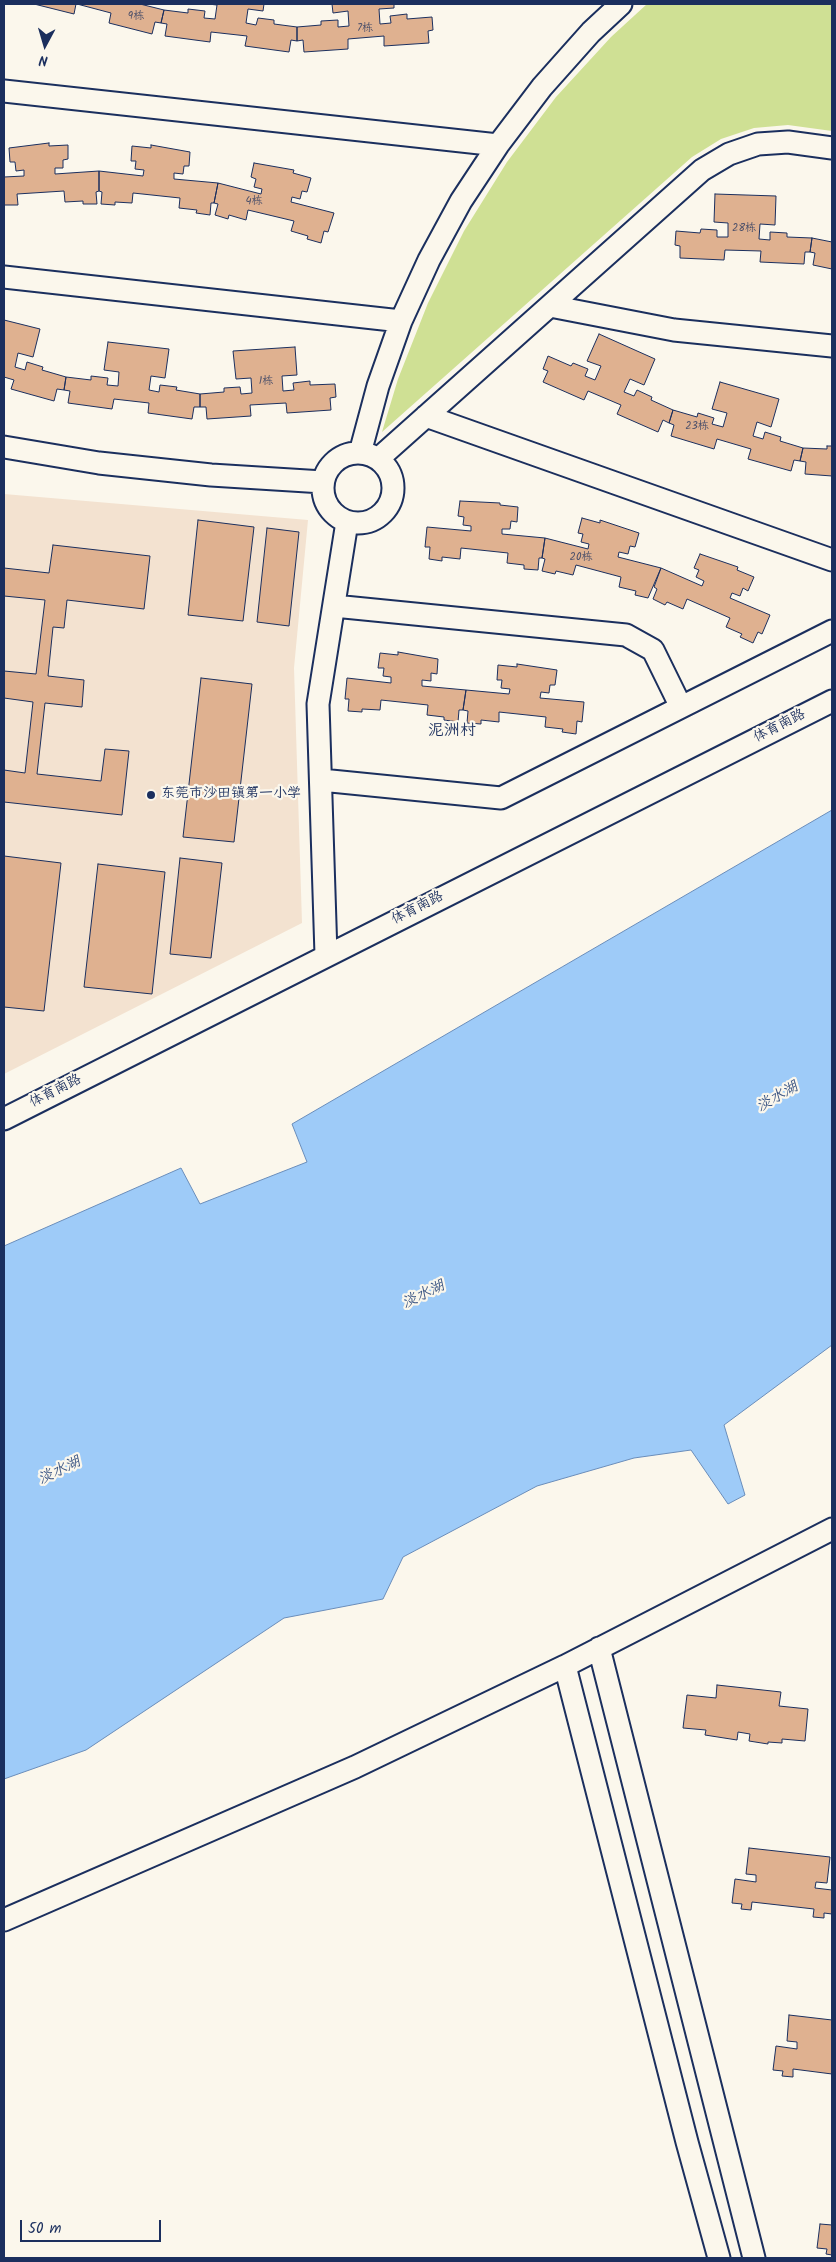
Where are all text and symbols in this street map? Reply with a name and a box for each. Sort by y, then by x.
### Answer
house number: 9栋 [128,10,144,24]
north arrow [20,20,70,70]
house number: 7栋 [357,22,373,36]
text: N [38,49,49,71]
house number: 4栋 [245,195,263,209]
house number: 28栋 [732,222,756,236]
house number: 1栋 [259,375,273,389]
house number: 23栋 [685,420,709,434]
house number: 20栋 [570,551,592,565]
street label: 体育南路 [751,707,809,747]
district label: 泥洲村 [428,722,476,742]
place label: 东莞市沙田镇第一小学 [161,787,301,803]
marker: 东莞市沙田镇第一小学 [145,789,157,801]
street label: 体育南路 [389,889,447,929]
street label: 体育南路 [27,1072,85,1112]
water label: 淡水湖 [754,1079,802,1117]
water label: 淡水湖 [400,1278,448,1314]
water label: 淡水湖 [36,1454,84,1490]
scale bar [22,2210,164,2242]
text: 50 m [28,2217,62,2241]

